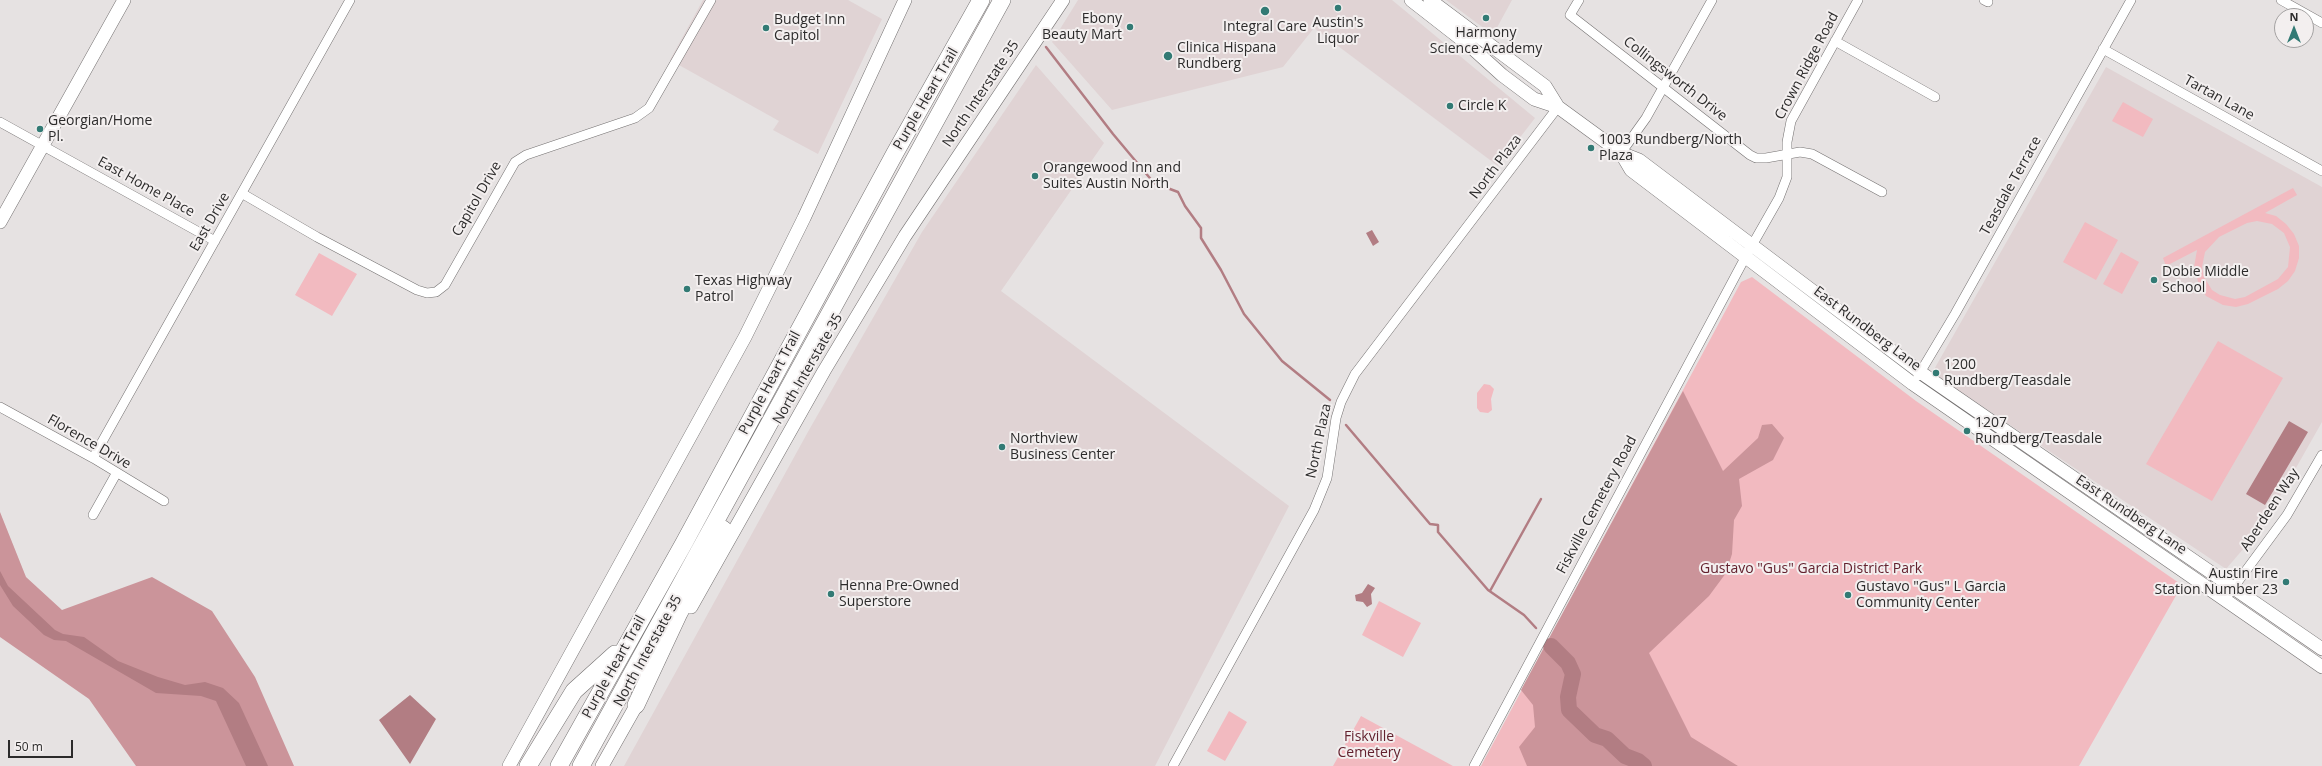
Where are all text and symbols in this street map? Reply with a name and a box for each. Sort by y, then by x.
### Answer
marker: Austin's Liquor [1333,3,1343,13]
marker: Integral Care [1259,5,1271,17]
north arrow [2274,8,2314,48]
street label: Crown Ridge Road [1772,9,1842,123]
text: N [2290,9,2298,24]
place label: Ebony Beauty Mart [1042,11,1122,44]
place label: Budget Inn Capitol [774,12,845,44]
marker: Harmony Science Academy [1481,13,1491,23]
place label: Austin's Liquor [1313,15,1363,48]
place label: Integral Care [1223,19,1307,35]
marker: Ebony Beauty Mart [1125,22,1135,32]
marker: Budget Inn Capitol [761,23,771,33]
place label: Harmony Science Academy [1430,25,1542,58]
street label: Collingsworth Drive [1620,33,1730,125]
street label: North Interstate 35 [939,38,1023,150]
place label: Clinica Hispana Rundberg [1177,40,1276,72]
street label: Purple Heart Trail [890,45,962,153]
marker: Clinica Hispana Rundberg [1162,50,1174,62]
street label: Tartan Lane [2181,72,2257,124]
place label: Circle K [1458,98,1506,114]
marker: Circle K [1445,101,1455,111]
place label: Georgian/Home Pl. [48,113,152,146]
marker: Georgian/Home Pl. [35,124,45,134]
street label: North Plaza [1466,132,1526,202]
place label: 1003 Rundberg/North Plaza [1599,132,1742,164]
street label: Teasdale Terrace [1977,133,2045,239]
marker: 1003 Rundberg/North Plaza [1586,143,1596,153]
street label: East Home Place [95,153,197,221]
street label: Capitol Drive [449,159,505,239]
place label: Orangewood Inn and Suites Austin North [1043,160,1181,192]
marker: Orangewood Inn and Suites Austin North [1030,171,1040,181]
street label: East Drive [186,190,234,254]
place label: Dobie Middle School [2162,264,2249,296]
place label: Texas Highway Patrol [695,273,792,306]
marker: Dobie Middle School [2149,275,2159,285]
street label: East Rundberg Lane [1810,283,1924,375]
marker: Texas Highway Patrol [682,284,692,294]
street label: North Interstate 35 [769,311,847,427]
street label: Purple Heart Trail [736,328,804,438]
place label: 1200 Rundberg/Teasdale [1944,357,2071,390]
marker: 1200 Rundberg/Teasdale [1931,368,1941,378]
street label: North Plaza [1303,402,1335,480]
street label: Florence Drive [44,411,134,473]
place label: 1207 Rundberg/Teasdale [1975,415,2102,448]
marker: 1207 Rundberg/Teasdale [1962,426,1972,436]
place label: Northview Business Center [1010,431,1115,464]
street label: Fiskville Cemetery Road [1553,433,1641,577]
marker: Northview Business Center [997,442,1007,452]
street label: Aberdeen Way [2237,465,2303,555]
street label: East Rundberg Lane [2072,472,2190,558]
park label: Gustavo "Gus" Garcia District Park [1700,561,1922,577]
place label: Austin Fire Station Number 23 [2155,566,2278,598]
marker: Austin Fire Station Number 23 [2281,577,2291,587]
place label: Henna Pre-Owned Superstore [839,578,959,610]
place label: Gustavo "Gus" L Garcia Community Center [1856,579,2006,612]
marker: Henna Pre-Owned Superstore [826,589,836,599]
marker: Gustavo "Gus" L Garcia Community Center [1843,590,1853,600]
street label: North Interstate 35 [610,592,686,710]
street label: Purple Heart Trail [579,613,649,721]
park label: Fiskville Cemetery [1337,729,1401,762]
scale bar [10,732,75,758]
text: 50 m [15,738,43,755]

